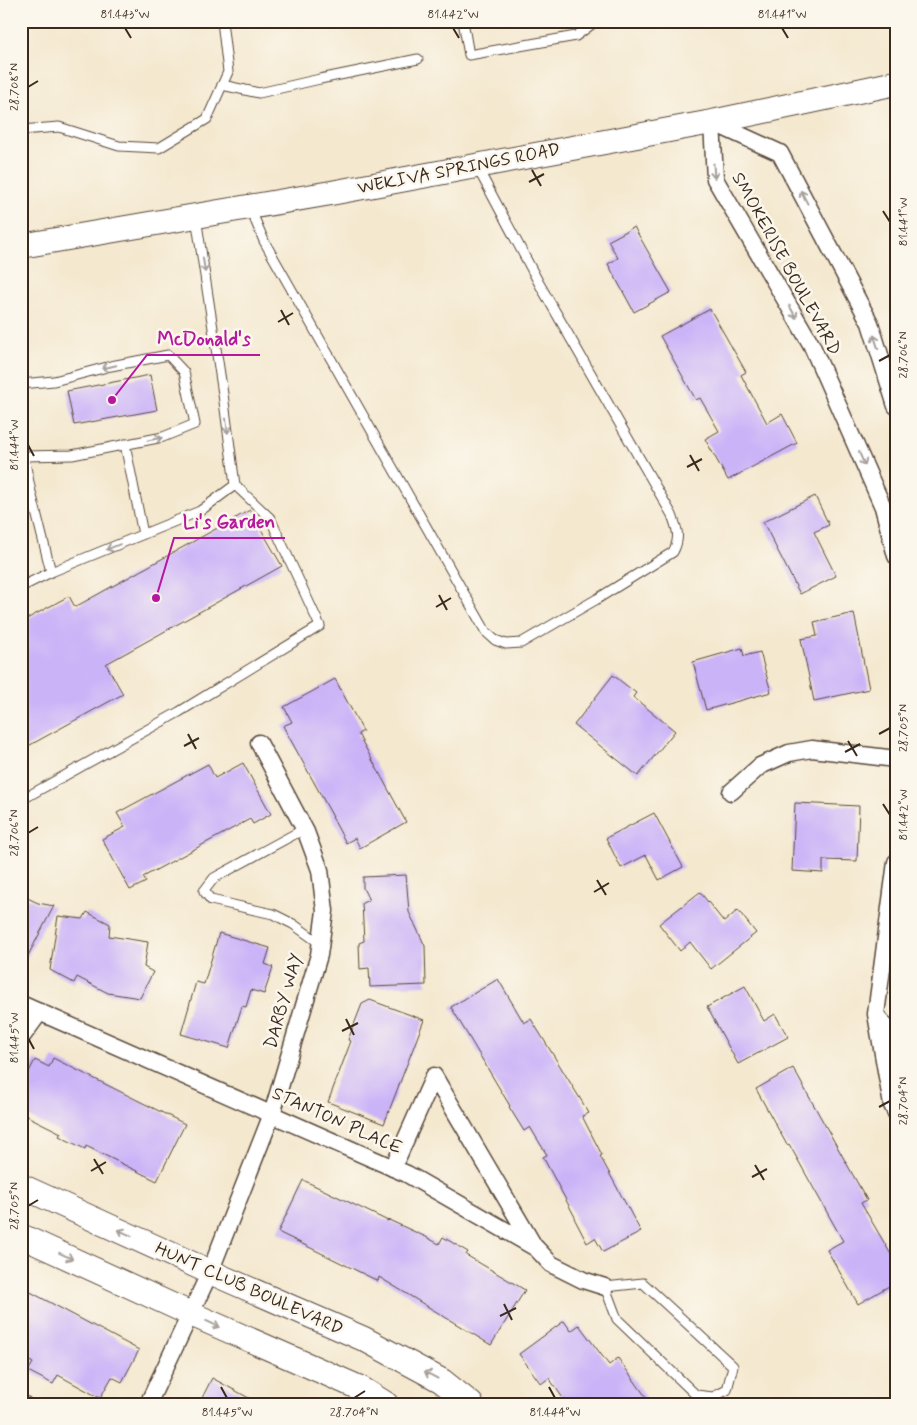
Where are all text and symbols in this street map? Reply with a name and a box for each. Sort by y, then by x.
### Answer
text: 81.443°W [101,7,150,23]
text: 81.442°W [427,7,479,23]
text: 81.441°W [758,7,806,23]
text: 28.708°N [7,63,23,111]
street label: WEKIVA SPRINGS ROAD [356,138,562,200]
one-way arrow [710,163,719,179]
street label: SMOKERISE BOULEVARD [726,168,846,360]
one-way arrow [799,190,808,205]
text: 81.441°W [896,198,912,246]
one-way arrow [199,257,209,273]
one-way arrow [788,305,798,319]
callout: McDonald's [147,321,260,355]
text: McDonald's [157,327,251,352]
text: 28.706°N [896,331,912,379]
one-way arrow [870,335,880,351]
one-way arrow [101,363,117,372]
one-way arrow [223,417,233,433]
text: 81.444°W [7,419,23,471]
one-way arrow [146,433,162,443]
one-way arrow [858,451,868,466]
callout: Li's Garden [174,504,285,538]
text: Li's Garden [183,510,275,535]
one-way arrow [105,543,120,552]
text: 28.705°N [896,704,912,752]
text: 81.442°W [896,789,912,841]
text: 28.706°N [7,809,23,857]
street label: DARBY WAY [259,950,309,1052]
text: 81.445°W [7,1013,23,1063]
text: 28.704°N [896,1077,912,1125]
street label: STANTON PLACE [268,1082,406,1161]
text: 28.705°N [7,1182,23,1230]
one-way arrow [118,1228,133,1238]
street label: HUNT CLUB BOULEVARD [151,1237,347,1341]
one-way arrow [58,1251,73,1261]
one-way arrow [205,1319,220,1329]
one-way arrow [424,1370,439,1379]
text: 81.445°W [202,1405,252,1421]
text: 28.704°N [330,1405,378,1421]
text: 81.444°W [529,1405,581,1421]

